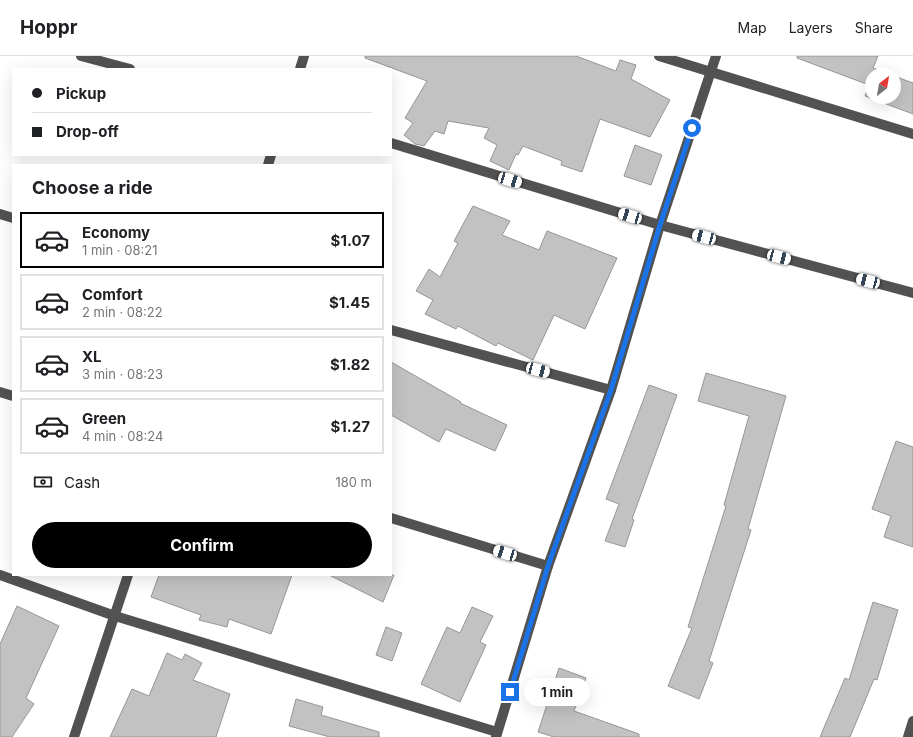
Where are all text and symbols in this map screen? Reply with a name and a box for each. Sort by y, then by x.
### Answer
text: Hoppr [20,16,78,39]
text: Map [738,19,767,36]
text: Layers [789,19,833,36]
text: Share [855,19,893,36]
north arrow [865,68,901,104]
map controls [865,68,901,104]
text: Pickup [56,84,106,103]
route start [683,119,701,137]
text: Drop-off [56,122,119,141]
car [497,171,523,189]
text: Choose a ride [32,177,153,198]
car [617,207,643,225]
icon: car [34,222,70,258]
text: Economy [82,223,150,242]
car [691,228,717,246]
text: $1.07 [331,231,370,250]
text: 1 min · 08:21 [82,242,157,258]
car [766,248,792,266]
car [855,272,881,290]
icon: car [34,284,70,320]
text: Comfort [82,285,143,304]
text: $1.45 [329,293,370,312]
text: 2 min · 08:22 [82,304,163,320]
icon: car [34,346,70,382]
text: XL [82,347,102,366]
text: $1.82 [330,355,370,374]
car [525,361,551,379]
text: 3 min · 08:23 [82,366,163,382]
icon: car [34,408,70,444]
text: Green [82,409,126,428]
text: $1.27 [331,417,370,436]
text: 4 min · 08:24 [82,428,163,444]
icon: cash [32,471,54,493]
text: Cash [64,473,100,492]
text: 180 m [335,474,372,490]
button: Confirm [32,522,372,568]
car [492,544,518,562]
callout: 1 min [524,678,590,706]
route end [501,683,519,701]
text: 1 min [541,684,573,700]

